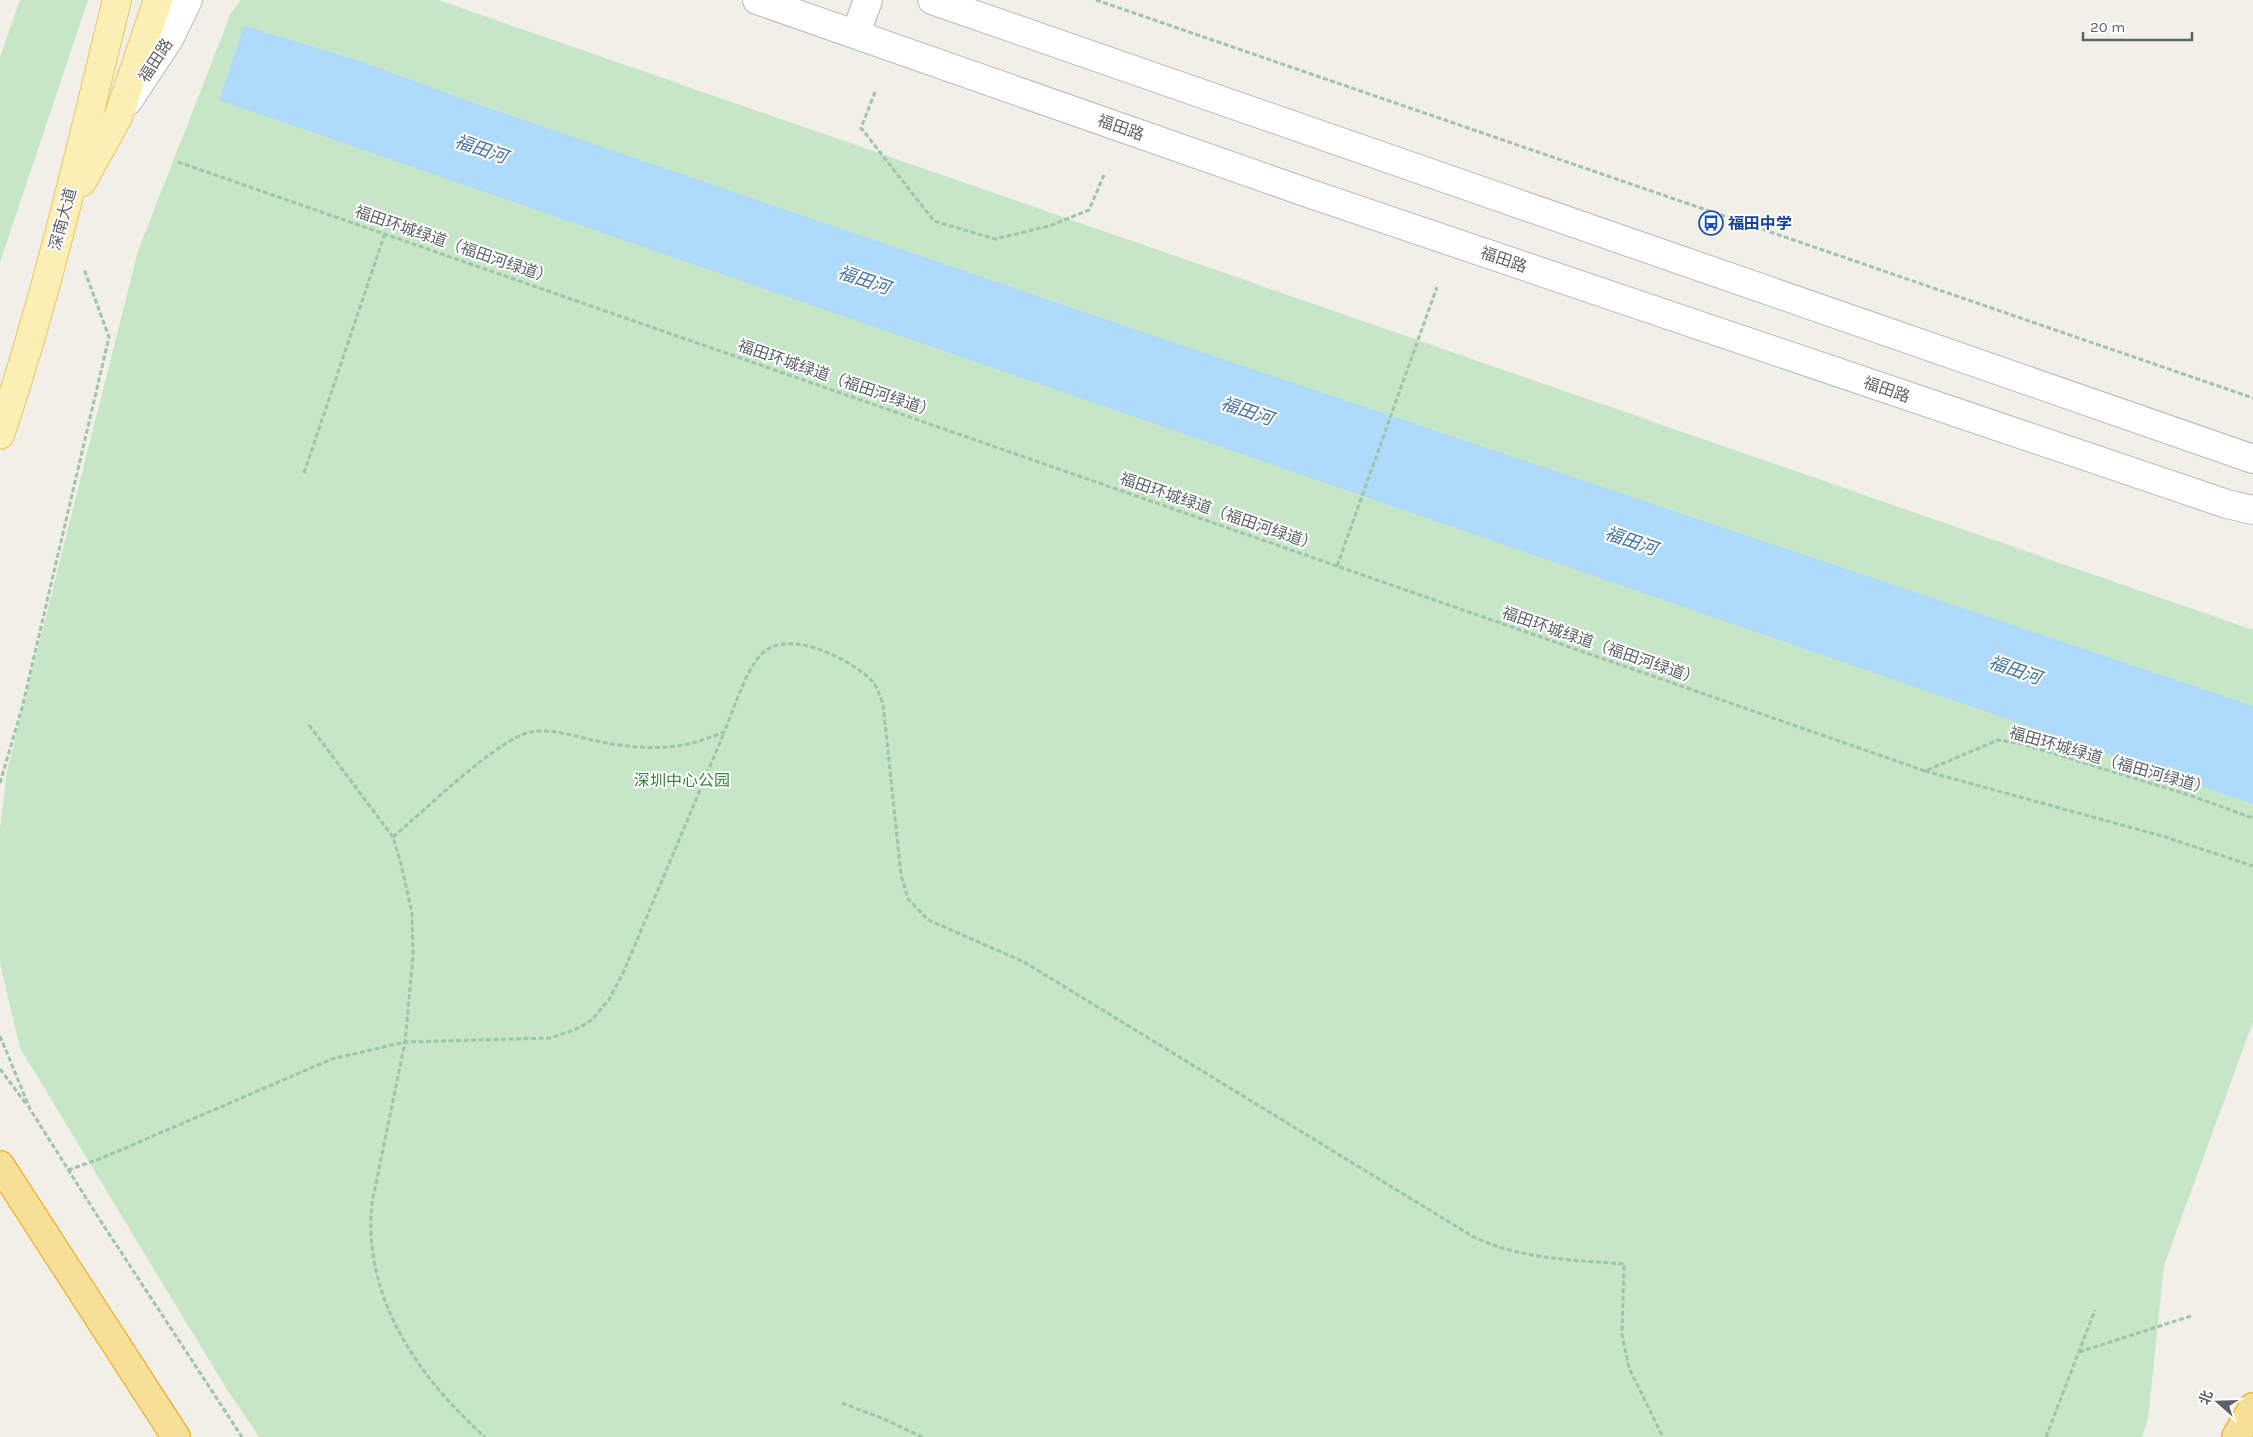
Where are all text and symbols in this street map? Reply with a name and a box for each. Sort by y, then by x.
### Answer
scale bar [2083,10,2192,42]
text: 20 m [2090,18,2125,36]
street label: 福田路 [134,35,176,86]
street label: 福田路 [1095,111,1147,144]
water label: 福田河 [452,130,513,169]
street label: 深南大道 [45,186,80,253]
street label: 福田环城绿道（福田河绿道） [352,202,555,287]
bus stop icon: 福田中学 [1698,210,1724,236]
place label: 福田中学 [1728,214,1792,233]
street label: 福田路 [1478,243,1530,276]
water label: 福田河 [835,261,896,300]
street label: 福田环城绿道（福田河绿道） [735,336,938,421]
street label: 福田路 [1861,373,1913,406]
water label: 福田河 [1218,392,1279,431]
street label: 福田环城绿道（福田河绿道） [1117,469,1320,554]
water label: 福田河 [1602,522,1663,561]
street label: 福田环城绿道（福田河绿道） [1499,603,1702,688]
water label: 福田河 [1986,651,2047,690]
street label: 福田环城绿道（福田河绿道） [2007,723,2212,798]
park label: 深圳中心公园 [634,771,730,790]
north arrow [2193,1377,2243,1427]
text: 北 [2196,1388,2217,1407]

